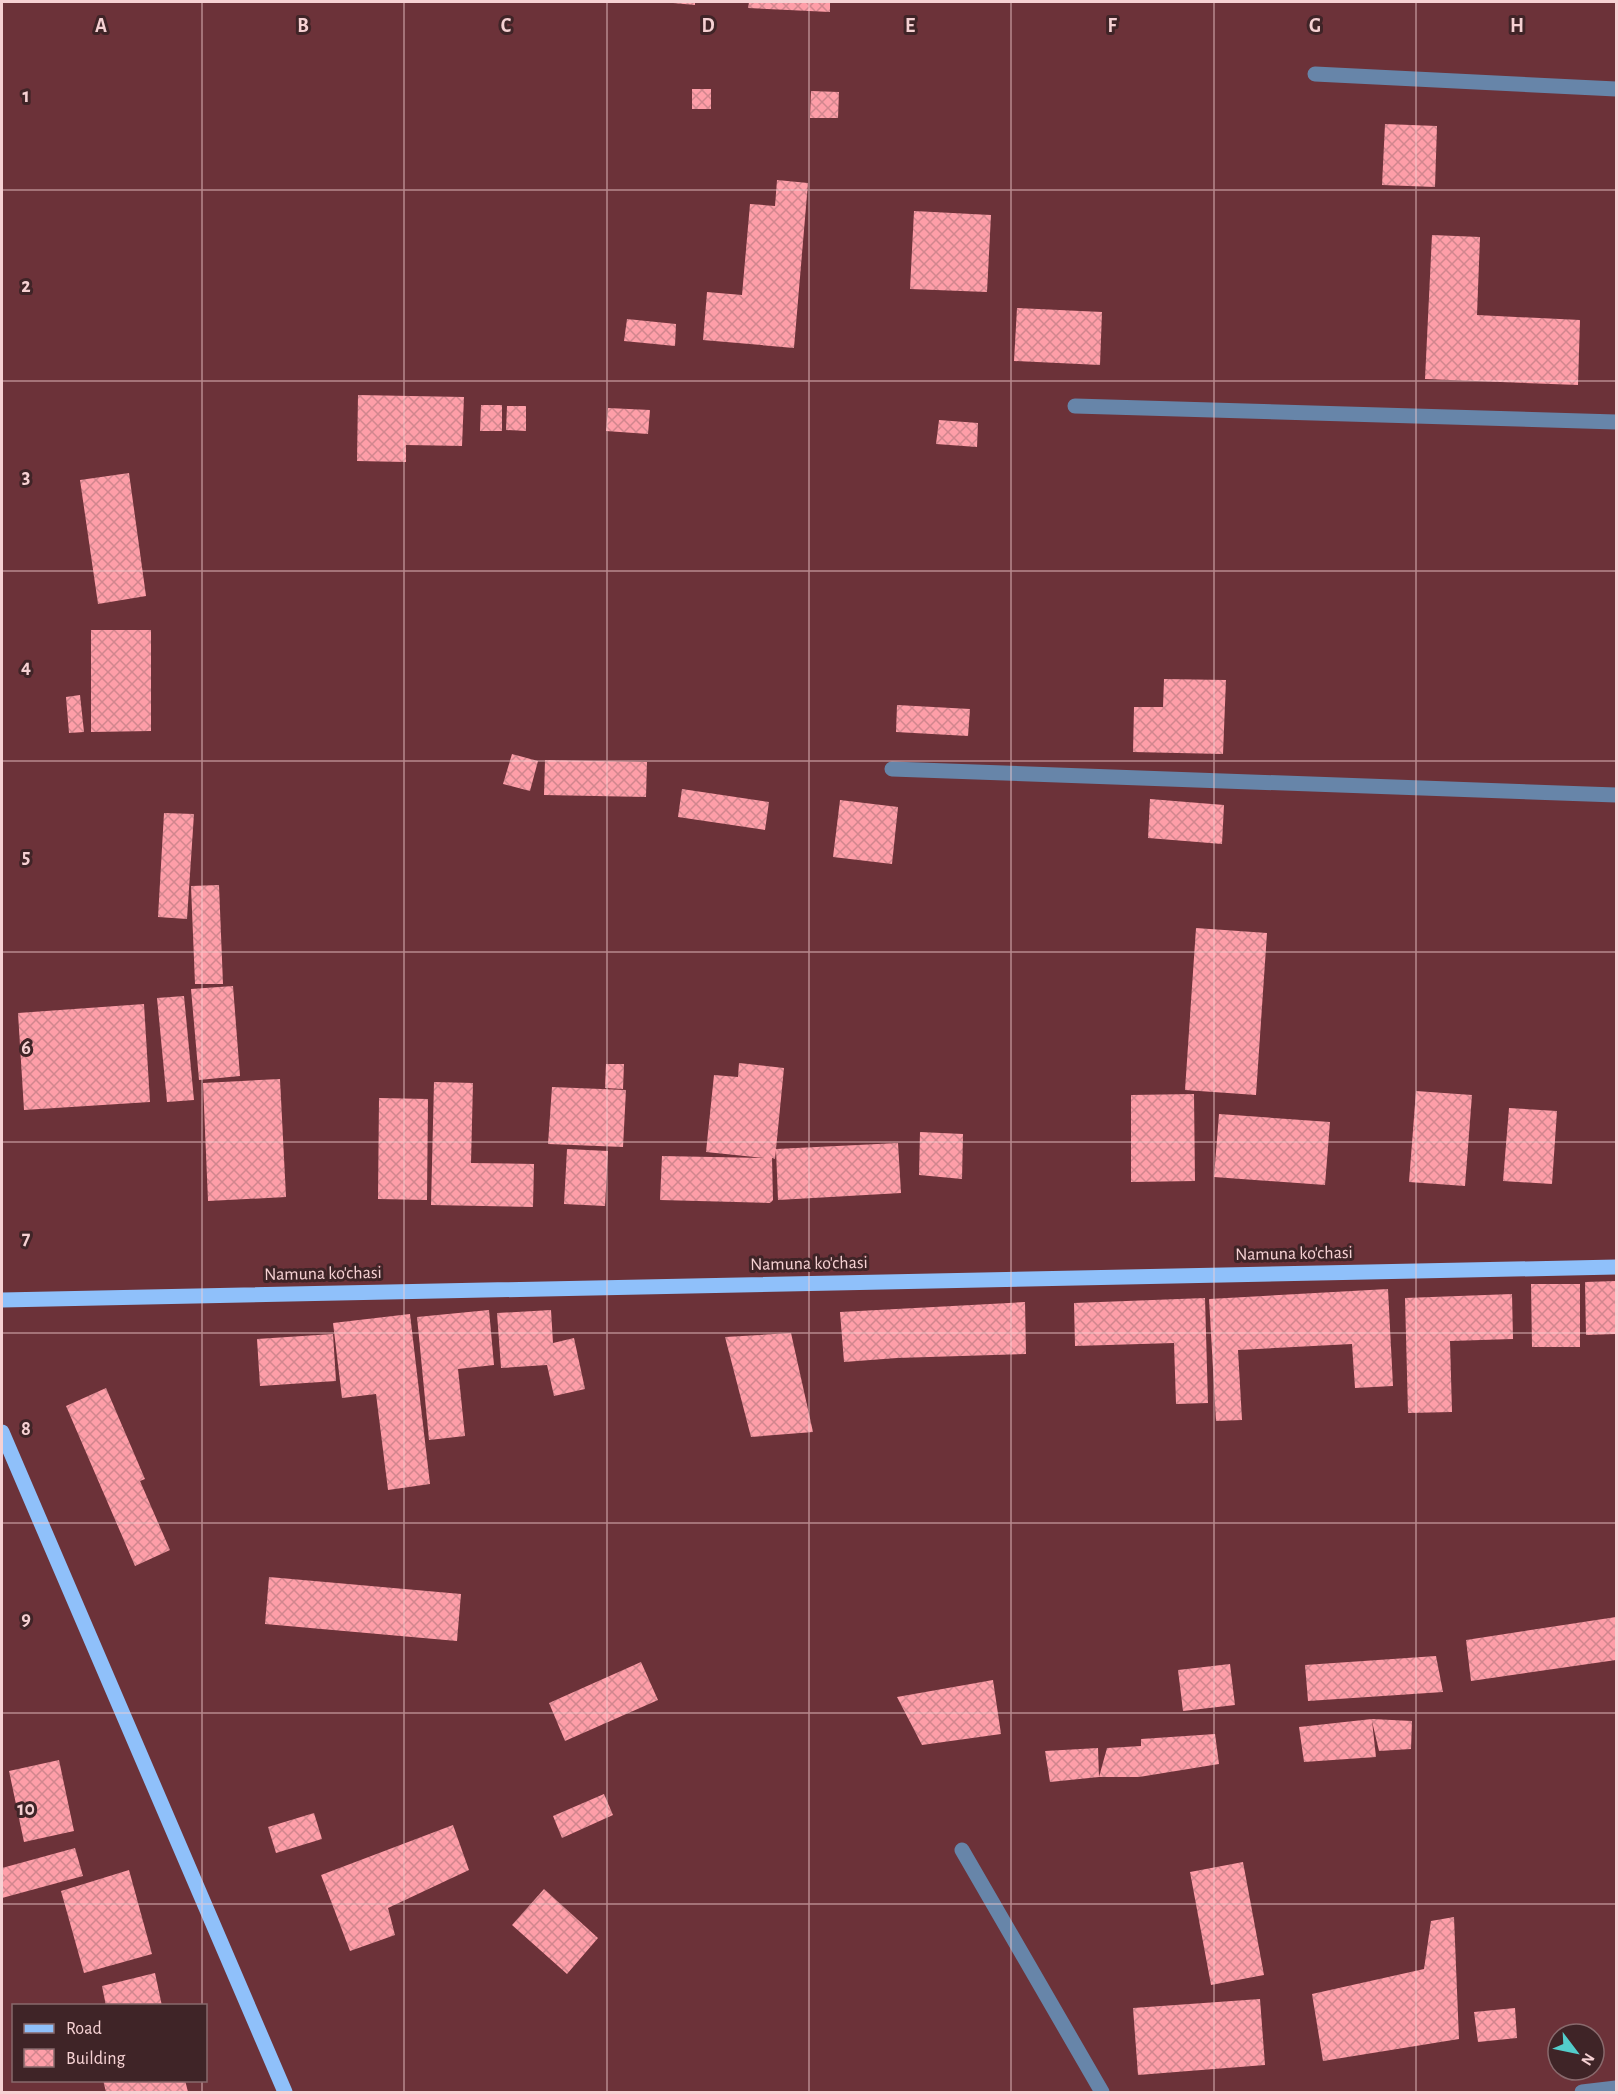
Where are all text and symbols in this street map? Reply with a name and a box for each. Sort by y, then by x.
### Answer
text: A [95,16,107,36]
text: B [297,16,309,36]
text: C [501,16,512,36]
text: D [701,16,715,36]
text: E [905,16,915,36]
text: F [1107,16,1117,36]
text: G [1309,16,1321,36]
text: H [1510,16,1524,36]
text: 1 [22,86,30,106]
text: 2 [21,276,31,296]
text: 3 [22,467,30,487]
text: 4 [21,657,31,677]
text: 5 [22,847,30,867]
text: 6 [21,1038,31,1058]
text: 7 [22,1228,31,1248]
street label: Namuna ko'chasi [1235,1244,1353,1264]
street label: Namuna ko'chasi [750,1254,868,1274]
street label: Namuna ko'chasi [264,1264,382,1284]
text: 8 [21,1419,31,1439]
text: 9 [21,1609,31,1629]
text: 10 [17,1799,35,1819]
legend [12,2004,207,2082]
text: Road [66,2020,102,2038]
north arrow [1546,2022,1606,2082]
text: Building [66,2050,126,2068]
text: N [1578,2050,1598,2068]

